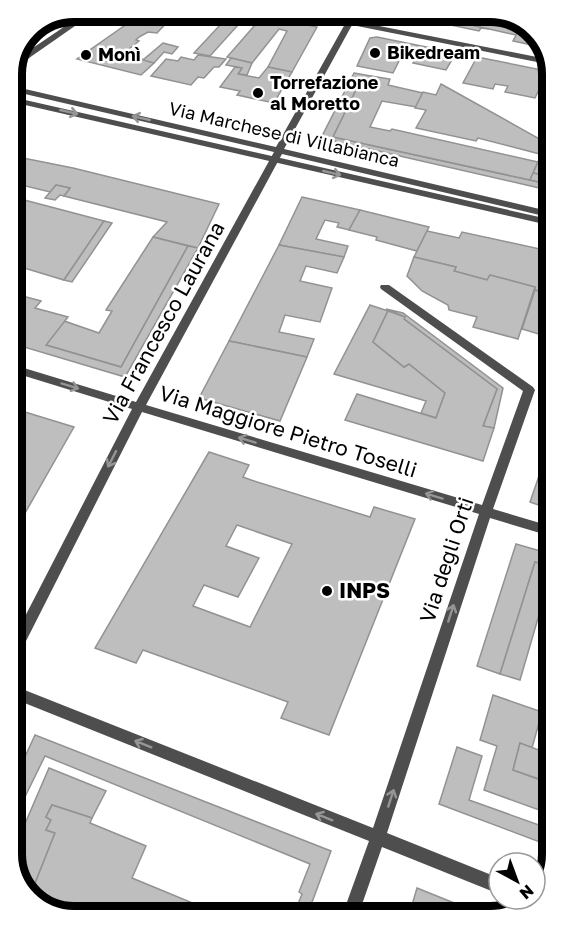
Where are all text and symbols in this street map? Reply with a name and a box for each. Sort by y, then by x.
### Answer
place label: Bikedream [387,41,480,63]
place label: Monì [98,43,141,65]
marker: Bikedream [368,46,382,60]
marker: Monì [79,48,93,62]
place label: Torrefazione al Moretto [270,71,379,114]
marker: Torrefazione al Moretto [251,86,265,100]
street label: Via Marchese di Villabianca [167,97,402,171]
one-way arrow [60,107,79,119]
one-way arrow [132,112,151,124]
one-way arrow [322,168,341,180]
street label: Via Francesco Laurana [97,217,230,428]
street label: Via Maggiore Pietro Toselli [156,379,420,483]
one-way arrow [60,381,79,392]
one-way arrow [238,434,257,445]
one-way arrow [106,450,117,468]
one-way arrow [425,490,444,501]
street label: Via degli Orti [414,494,479,626]
place label: INPS [339,577,390,603]
marker: INPS [320,584,334,598]
one-way arrow [447,604,458,623]
one-way arrow [134,737,153,748]
one-way arrow [386,789,397,808]
one-way arrow [315,811,334,822]
north arrow [487,851,547,911]
text: N [516,881,538,904]

